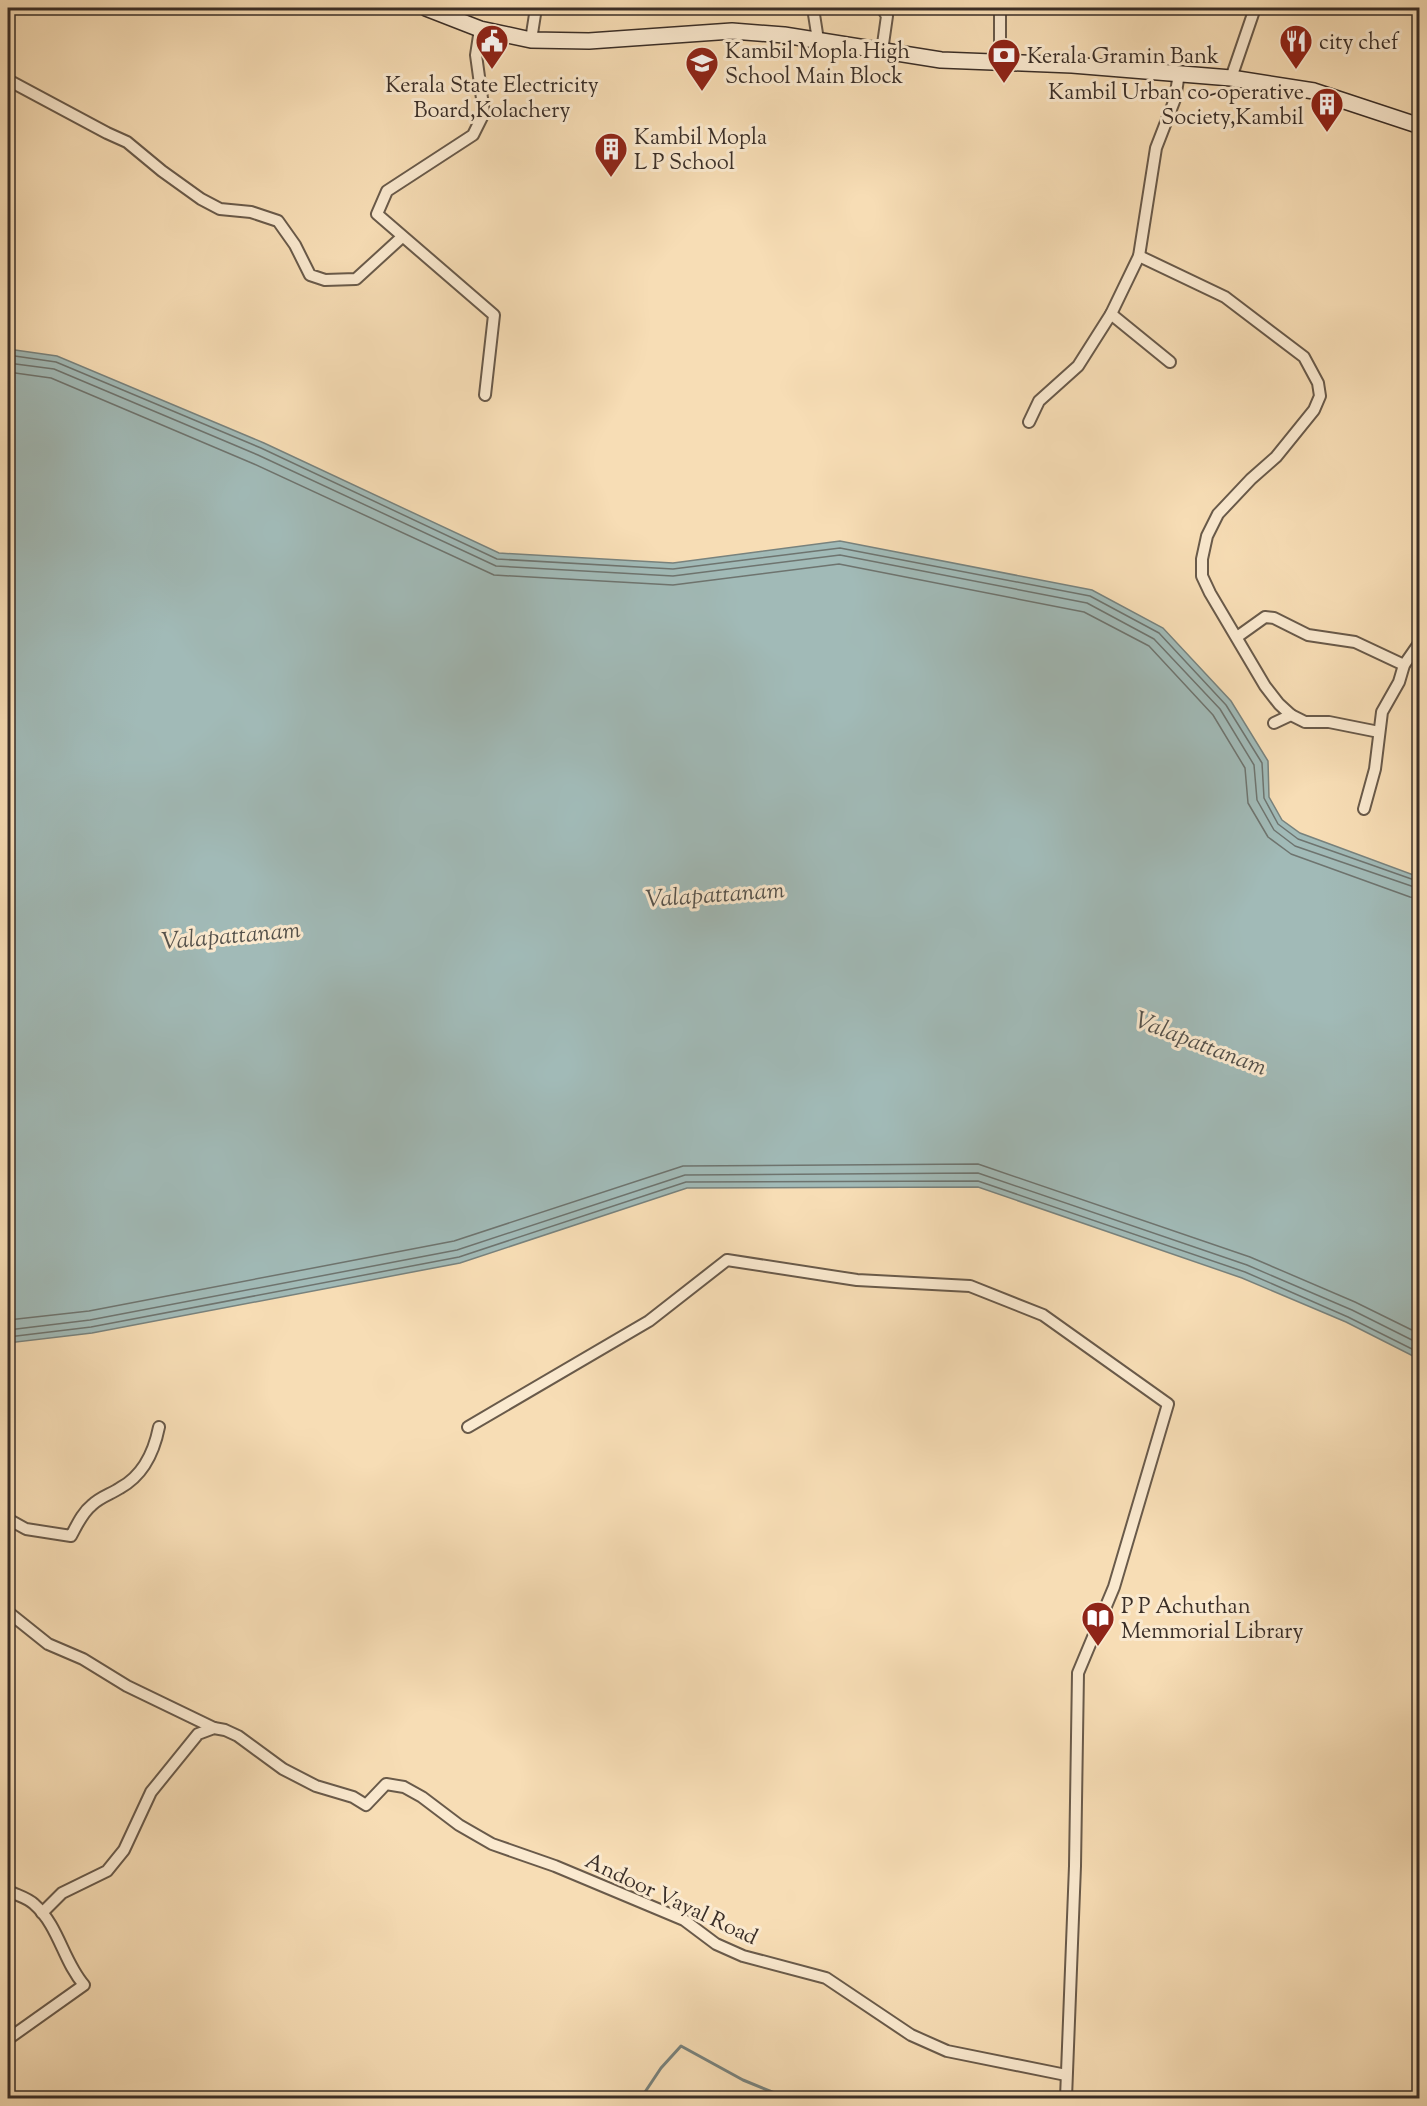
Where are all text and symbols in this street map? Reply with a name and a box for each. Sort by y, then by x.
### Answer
public building icon: Kerala State Electricity Board,Kolachery [474,23,510,70]
restaurant icon: city chef [1278,23,1314,70]
place label: city chef [1319,28,1400,60]
place label: Kambil Mopla High School Main Block [725,37,910,94]
bank icon: Kerala Gramin Bank [986,37,1022,84]
place label: Kerala Gramin Bank [1027,42,1219,74]
school or university icon: Kambil Mopla High School Main Block [684,45,720,92]
place label: Kerala State Electricity Board,Kolachery [385,71,599,128]
place label: Kambil Urban co-operative Society,Kambil [1048,78,1304,135]
building icon: Kambil Urban co-operative Society,Kambil [1309,86,1345,133]
place label: Kambil Mopla L P School [634,123,767,180]
building icon: Kambil Mopla L P School [593,131,629,178]
water label: Valapattanam [644,874,786,918]
water label: Valapattanam [160,914,302,960]
water label: Valapattanam [1129,1004,1272,1086]
place label: P P Achuthan Memmorial Library [1121,1592,1303,1649]
library icon: P P Achuthan Memmorial Library [1080,1600,1116,1647]
street label: Andoor Vayal Road [579,1847,762,1955]

